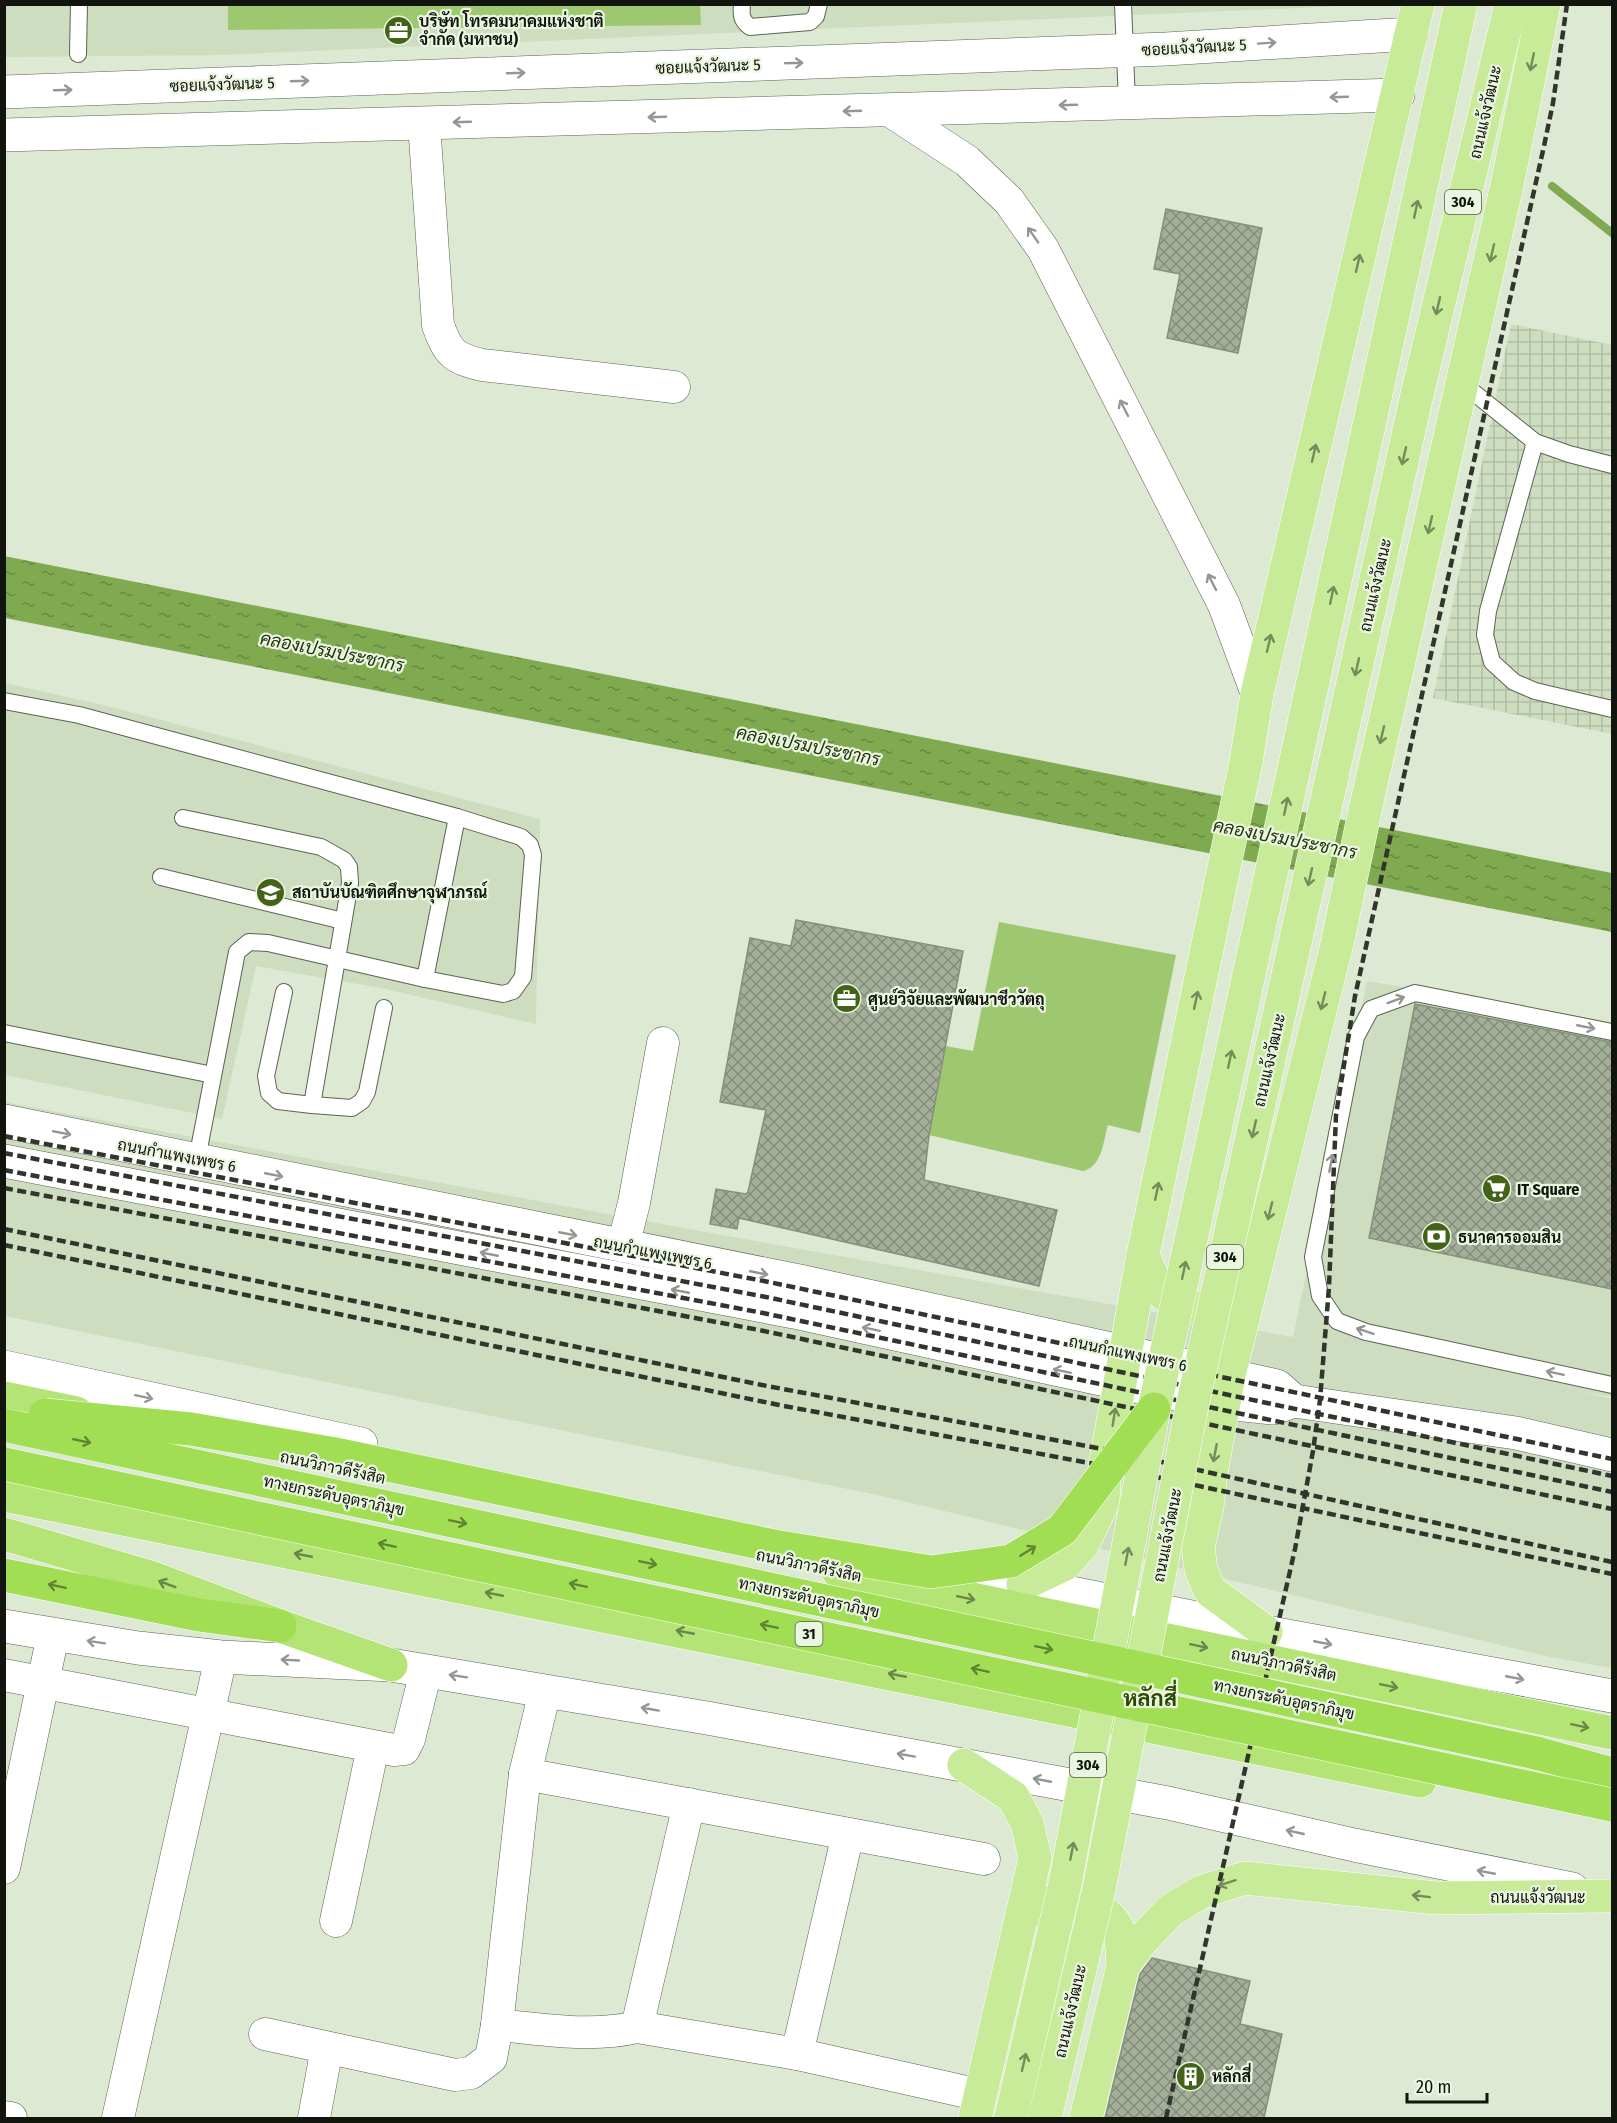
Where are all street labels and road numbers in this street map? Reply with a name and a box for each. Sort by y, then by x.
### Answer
street label: ซอยแจ้งวัฒนะ 5 [1141,34,1247,60]
street label: ซอยแจ้งวัฒนะ 5 [655,54,761,78]
street label: ถนนแจ้งวัฒนะ [1465,63,1505,161]
street label: ซอยแจ้งวัฒนะ 5 [169,72,275,96]
road number: 304 [1445,190,1481,214]
street label: ถนนแจ้งวัฒนะ [1355,536,1395,634]
street label: ถนนแจ้งวัฒนะ [1249,1011,1289,1109]
street label: ถนนกำแพงเพชร 6 [116,1135,238,1176]
street label: ถนนกำแพงเพชร 6 [592,1232,714,1273]
road number: 304 [1207,1245,1243,1269]
street label: ถนนกำแพงเพชร 6 [1067,1332,1189,1375]
street label: ถนนวิภาวดีรังสิต [279,1445,388,1488]
street label: ทางยกระดับอุตราภิมุข [261,1470,406,1522]
street label: ถนนแจ้งวัฒนะ [1148,1486,1186,1584]
street label: ถนนวิภาวดีรังสิต [755,1543,864,1586]
street label: ทางยกระดับอุตราภิมุข [736,1572,881,1624]
road number: 31 [796,1622,822,1646]
street label: ถนนวิภาวดีรังสิต [1230,1642,1339,1685]
street label: ทางยกระดับอุตราภิมุข [1211,1674,1356,1726]
road number: 304 [1070,1753,1106,1777]
street label: ถนนแจ้งวัฒนะ [1490,1887,1586,1907]
street label: ถนนแจ้งวัฒนะ [1050,1962,1090,2060]

